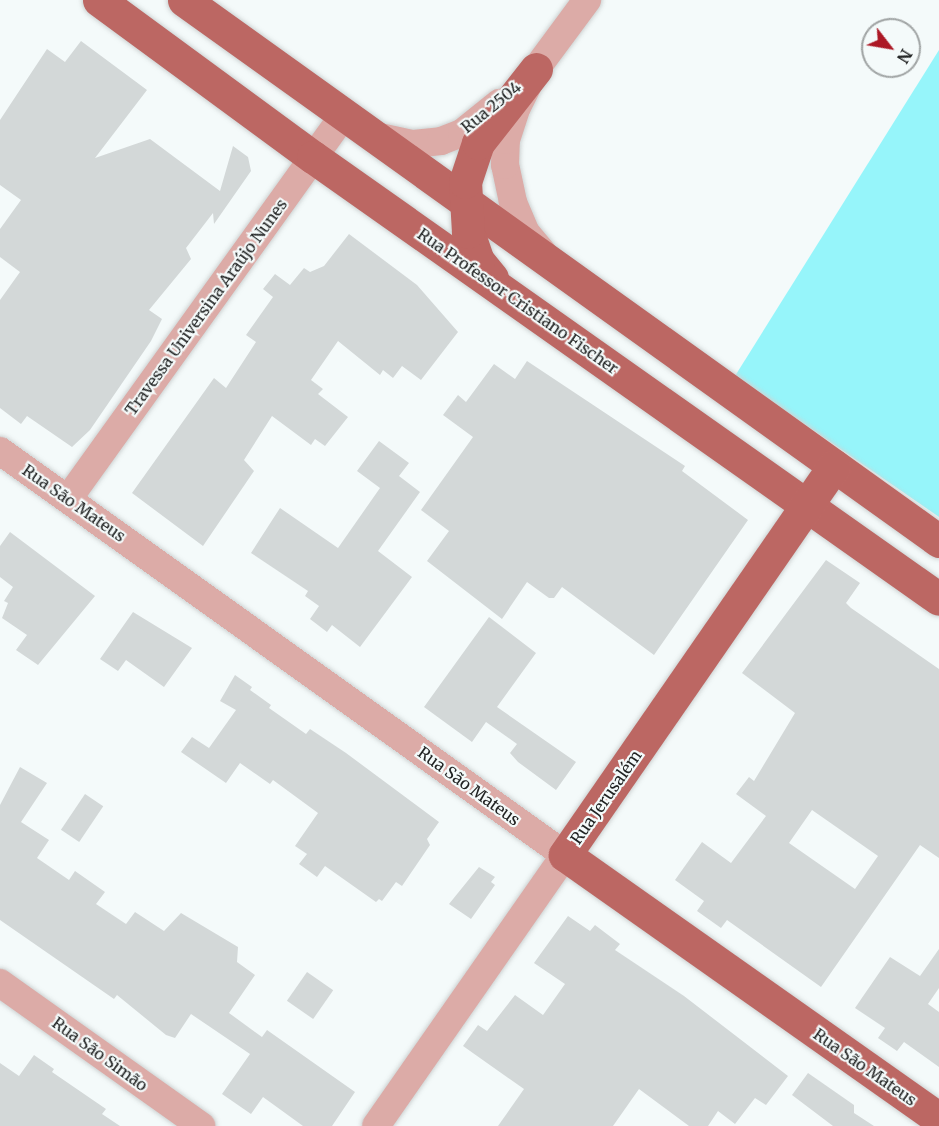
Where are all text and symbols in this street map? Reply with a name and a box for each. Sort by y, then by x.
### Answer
north arrow [861,18,921,78]
text: N [893,46,917,67]
street label: Rua 2504 [457,77,525,137]
street label: Travessa Universina Araújo Nunes [121,195,291,419]
street label: Rua Professor Cristiano Fischer [414,224,622,378]
street label: Rua São Mateus [19,460,129,546]
street label: Rua São Mateus [414,743,524,829]
street label: Rua Jerusalém [566,746,646,848]
street label: Rua São Simão [49,1013,151,1095]
street label: Rua São Mateus [810,1024,920,1110]

